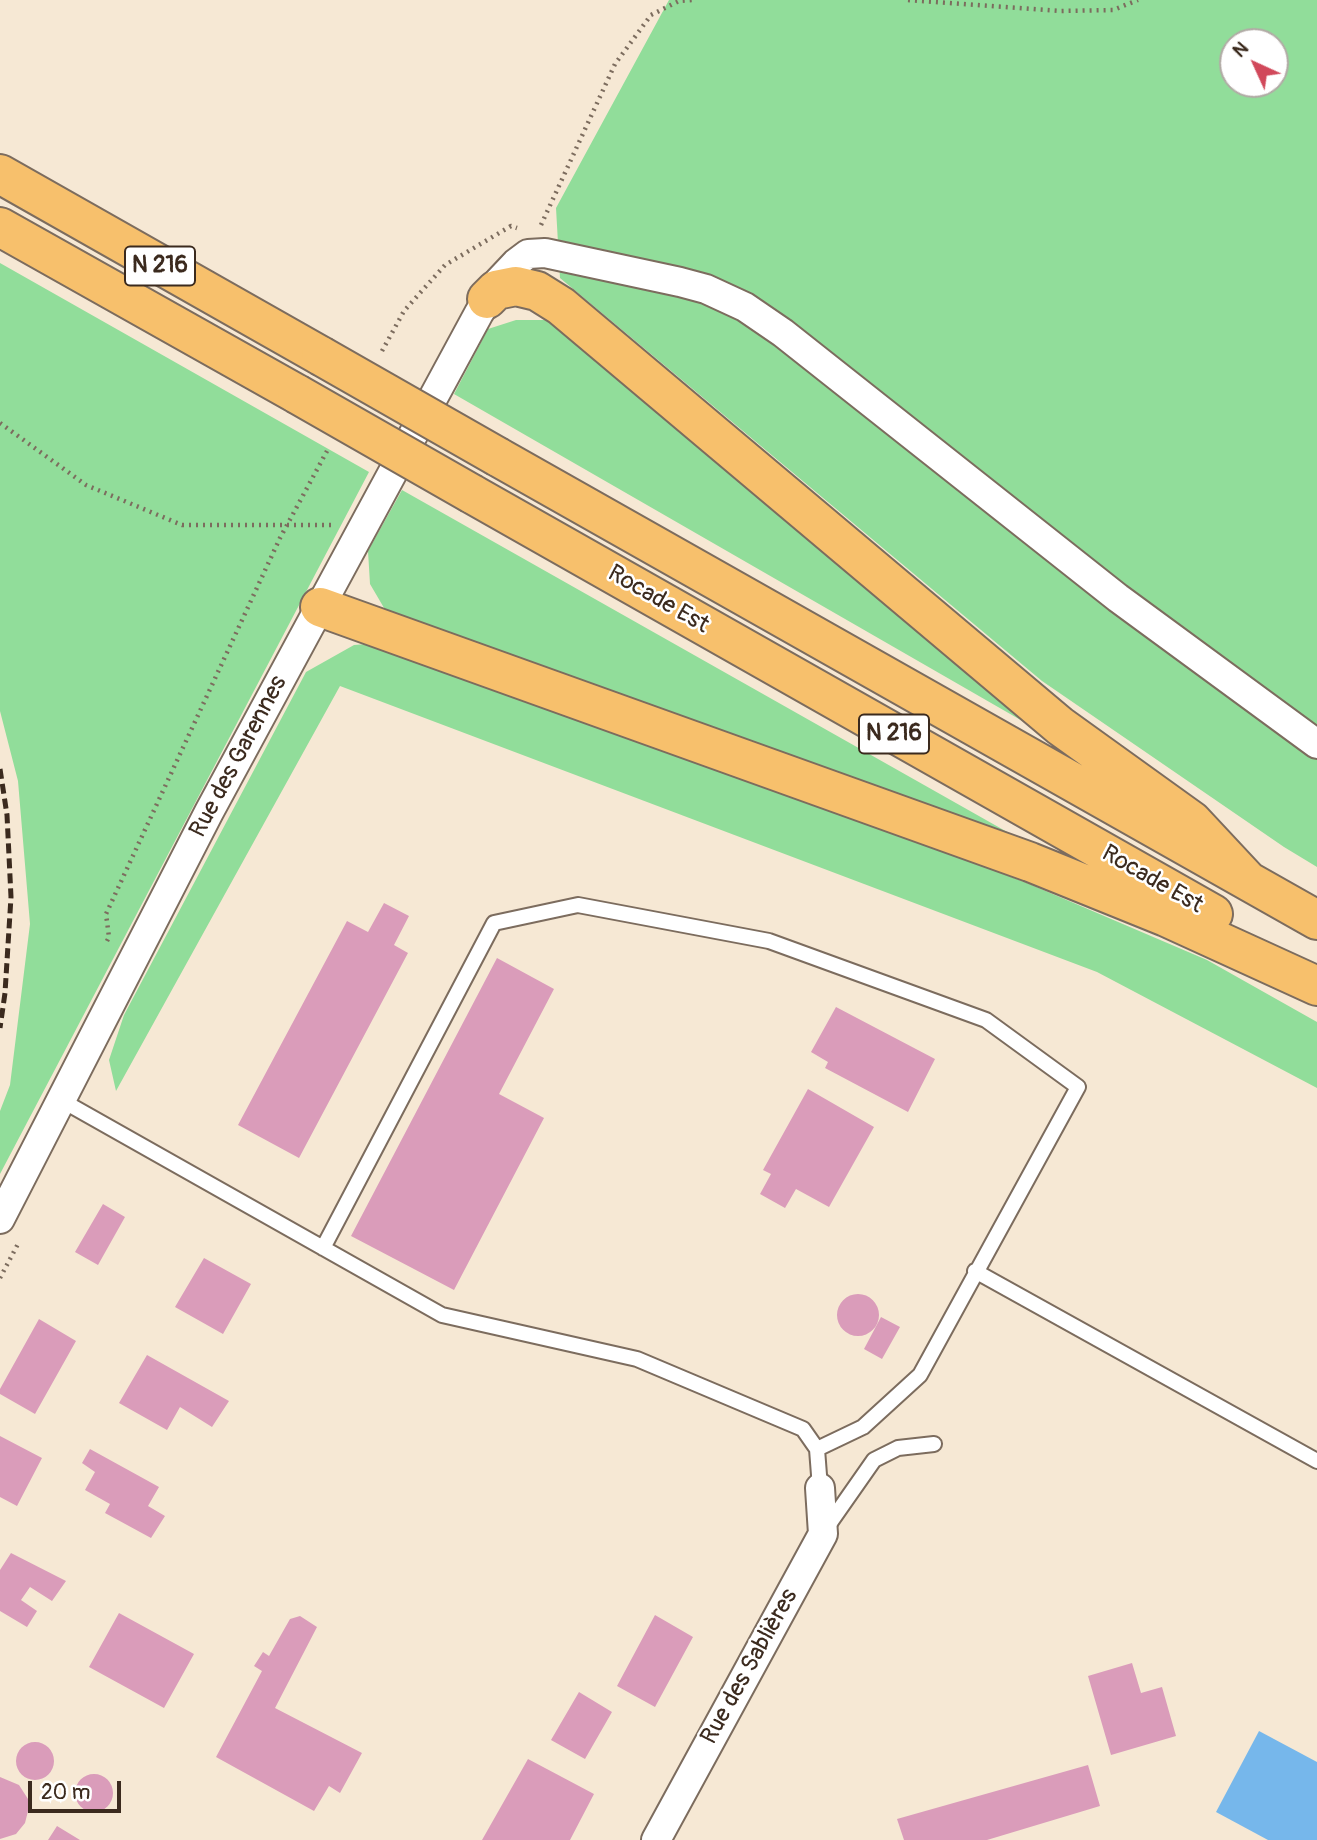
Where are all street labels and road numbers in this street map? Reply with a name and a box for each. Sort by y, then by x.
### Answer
road number: N 216 [125,246,195,286]
street label: Rocade Est [602,560,714,640]
street label: Rue des Garennes [184,671,294,843]
road number: N 216 [859,714,929,754]
street label: Rocade Est [1096,840,1208,920]
street label: Rue des Sablières [695,1584,805,1750]

